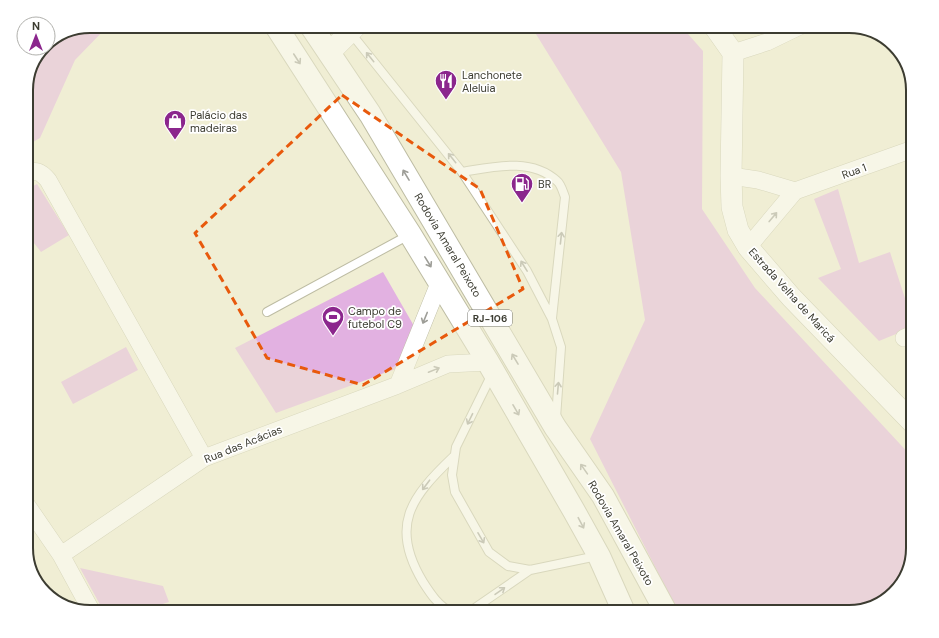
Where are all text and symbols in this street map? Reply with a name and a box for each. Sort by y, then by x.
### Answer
north arrow [16,16,56,56]
text: N [32,19,40,33]
one-way arrow [366,52,375,62]
one-way arrow [293,53,301,64]
restaurant icon: Lanchonete Aleluia [433,68,459,101]
place label: Lanchonete Aleluia [462,68,522,95]
shop icon: Palácio das madeiras [162,108,188,141]
place label: Palácio das madeiras [190,108,247,135]
one-way arrow [447,153,456,164]
street label: Rua 1 [840,160,868,182]
one-way arrow [401,169,409,181]
fuel station icon: BR [509,171,535,204]
place label: BR [538,177,551,191]
street label: Rodovia Amaral Peixoto [411,190,485,300]
one-way arrow [769,212,778,223]
one-way arrow [557,232,564,245]
street label: Estrada Velha de Maricá [746,245,838,345]
one-way arrow [424,256,432,267]
one-way arrow [520,261,528,272]
sports icon: Campo de futebol C9 [320,304,346,337]
place label: Campo de futebol C9 [348,304,402,331]
road number: RJ-106 [468,310,512,326]
one-way arrow [421,311,429,323]
one-way arrow [510,353,518,365]
one-way arrow [428,365,440,373]
one-way arrow [555,382,562,395]
one-way arrow [513,404,521,416]
one-way arrow [466,412,473,424]
street label: Rua das Acácias [202,422,284,466]
one-way arrow [580,463,588,474]
street label: Rodovia Amaral Peixoto [585,478,657,588]
one-way arrow [422,479,430,490]
one-way arrow [578,516,585,528]
one-way arrow [477,532,485,544]
one-way arrow [494,587,505,595]

